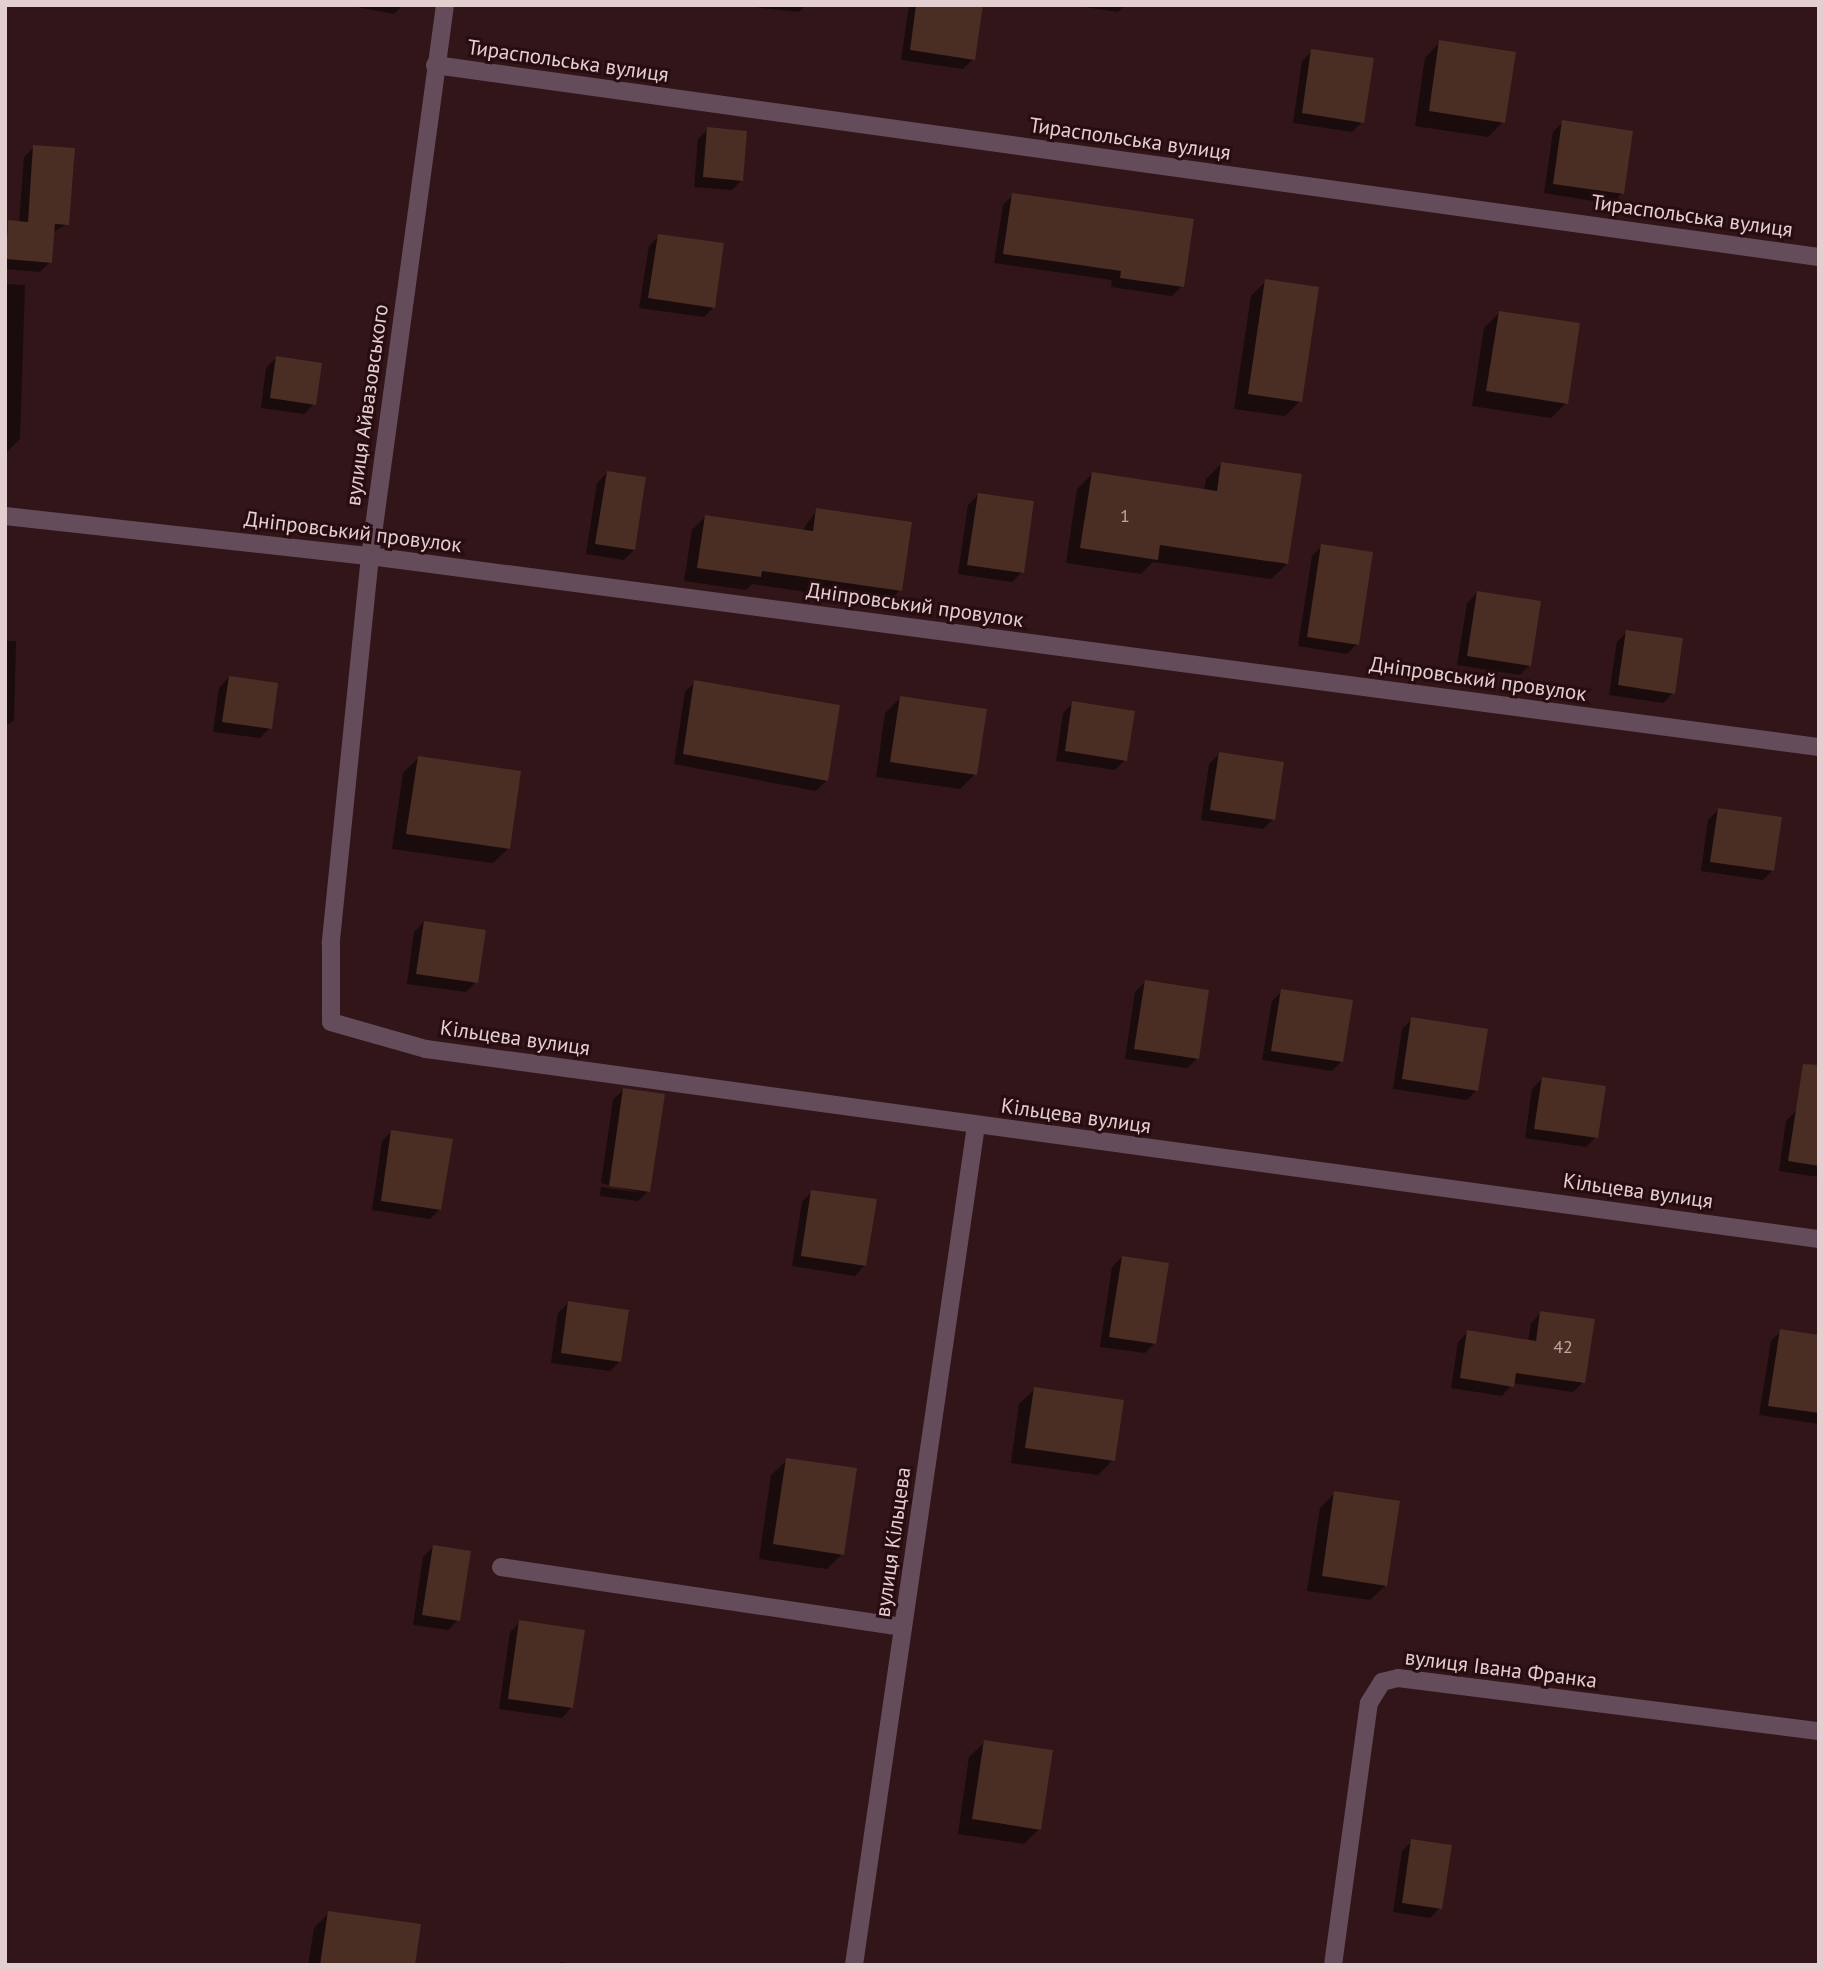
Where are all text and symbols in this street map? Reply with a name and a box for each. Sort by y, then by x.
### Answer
street label: Тираспольська вулиця [466,34,670,88]
street label: Тираспольська вулиця [1028,112,1232,166]
street label: Тираспольська вулиця [1590,189,1794,243]
street label: вулиця Айвазовського [340,302,394,508]
house number: 1 [1120,505,1130,527]
street label: Дніпровський провулок [243,506,463,558]
street label: Дніпровський провулок [805,577,1025,633]
street label: Дніпровський провулок [1368,651,1588,707]
street label: Кільцева вулиця [439,1015,591,1061]
street label: Кільцева вулиця [1000,1093,1152,1139]
street label: Кільцева вулиця [1562,1168,1714,1214]
house number: 42 [1553,1336,1573,1358]
street label: вулиця Кільцева [870,1466,916,1618]
street label: вулиця Івана Франка [1403,1645,1599,1693]

